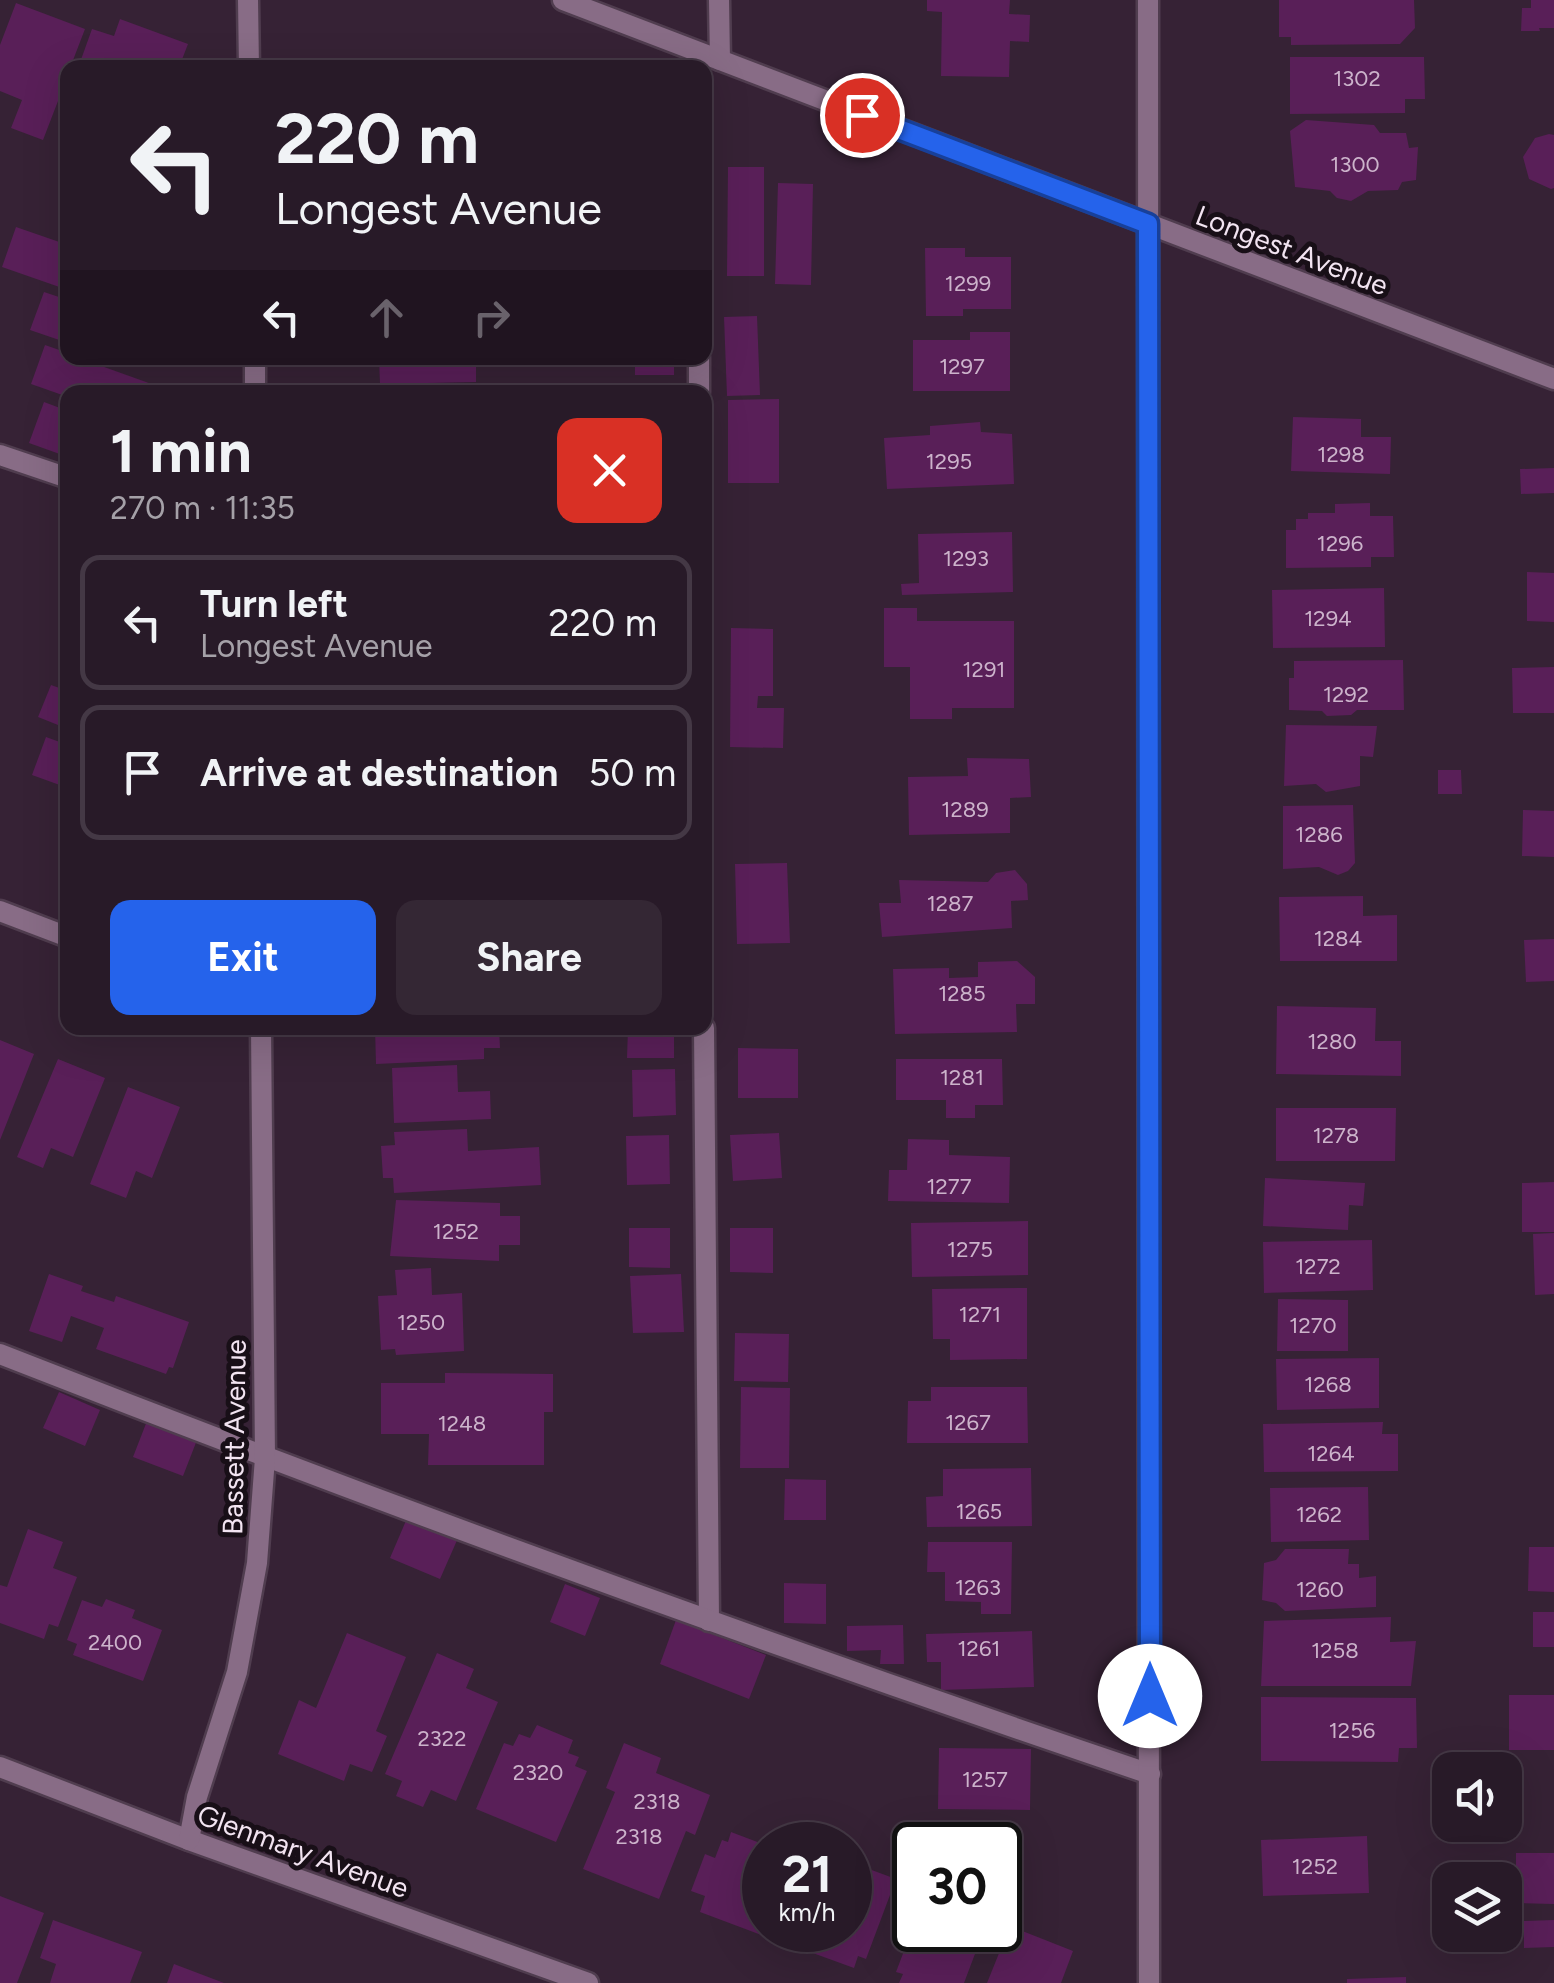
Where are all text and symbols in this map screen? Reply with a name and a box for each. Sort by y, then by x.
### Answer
house number: 1302 [1333,65,1381,92]
pin [820,73,905,158]
icon: arrive [835,88,890,143]
text: 220 m [275,96,479,181]
icon: left [110,100,240,230]
house number: 1300 [1330,151,1380,178]
text: Longest Avenue [275,181,602,235]
street label: Longest Avenue [1191,198,1393,302]
house number: 1299 [945,270,991,297]
icon: left [254,290,309,345]
icon: ahead [359,290,414,345]
icon: right [464,290,519,345]
house number: 1297 [939,353,985,380]
text: 1 min [110,415,252,487]
button: close [557,418,662,523]
house number: 1298 [1317,441,1365,468]
house number: 1295 [926,448,972,475]
text: 270 m · 11:35 [110,489,295,527]
house number: 1296 [1317,530,1363,557]
house number: 1293 [943,545,989,572]
text: Turn left [200,581,348,627]
icon: left [115,595,170,650]
text: 220 m [548,600,657,646]
house number: 1294 [1304,605,1352,632]
text: Longest Avenue [200,627,432,665]
house number: 1291 [963,656,1005,683]
house number: 1292 [1323,681,1369,708]
icon: arrive [115,745,170,800]
text: Arrive at destination [200,750,558,796]
text: 50 m [588,750,676,796]
house number: 1289 [941,796,989,823]
house number: 1286 [1295,821,1343,848]
house number: 1287 [927,890,974,917]
button: Exit [110,900,376,1015]
button: Share [396,900,662,1015]
house number: 1284 [1314,925,1362,952]
house number: 1285 [938,980,986,1007]
house number: 1280 [1308,1028,1357,1055]
house number: 1281 [940,1064,984,1091]
house number: 1278 [1313,1122,1359,1149]
house number: 1277 [926,1173,972,1200]
house number: 1252 [433,1218,479,1245]
house number: 1275 [947,1236,993,1263]
house number: 1272 [1295,1253,1341,1280]
house number: 1271 [959,1301,1001,1328]
house number: 1250 [397,1309,445,1336]
house number: 1270 [1289,1312,1337,1339]
street label: Bassett Avenue [215,1339,253,1535]
house number: 1268 [1304,1371,1352,1398]
house number: 1267 [945,1409,991,1436]
house number: 1248 [438,1410,486,1437]
house number: 1264 [1307,1440,1355,1467]
house number: 1265 [956,1498,1002,1525]
house number: 1262 [1296,1501,1342,1528]
house number: 1263 [955,1574,1001,1601]
house number: 1260 [1296,1576,1344,1603]
house number: 2400 [88,1629,142,1656]
house number: 1261 [958,1635,1000,1662]
house number: 1258 [1311,1637,1359,1664]
position arrow [1098,1644,1202,1748]
house number: 1256 [1329,1717,1375,1744]
house number: 2322 [418,1725,466,1752]
map controls [1432,1752,1522,1952]
button: sound [1432,1752,1522,1842]
house number: 2320 [513,1759,563,1786]
house number: 1257 [962,1766,1008,1793]
house number: 2318 [634,1788,680,1815]
street label: Glenmary Avenue [193,1797,413,1905]
speed limit sign: 30 [892,1822,1022,1952]
house number: 2318 [616,1823,662,1850]
text: 21 [782,1844,832,1905]
house number: 1252 [1292,1853,1338,1880]
button: layers [1432,1862,1522,1952]
text: km/h [778,1897,836,1927]

